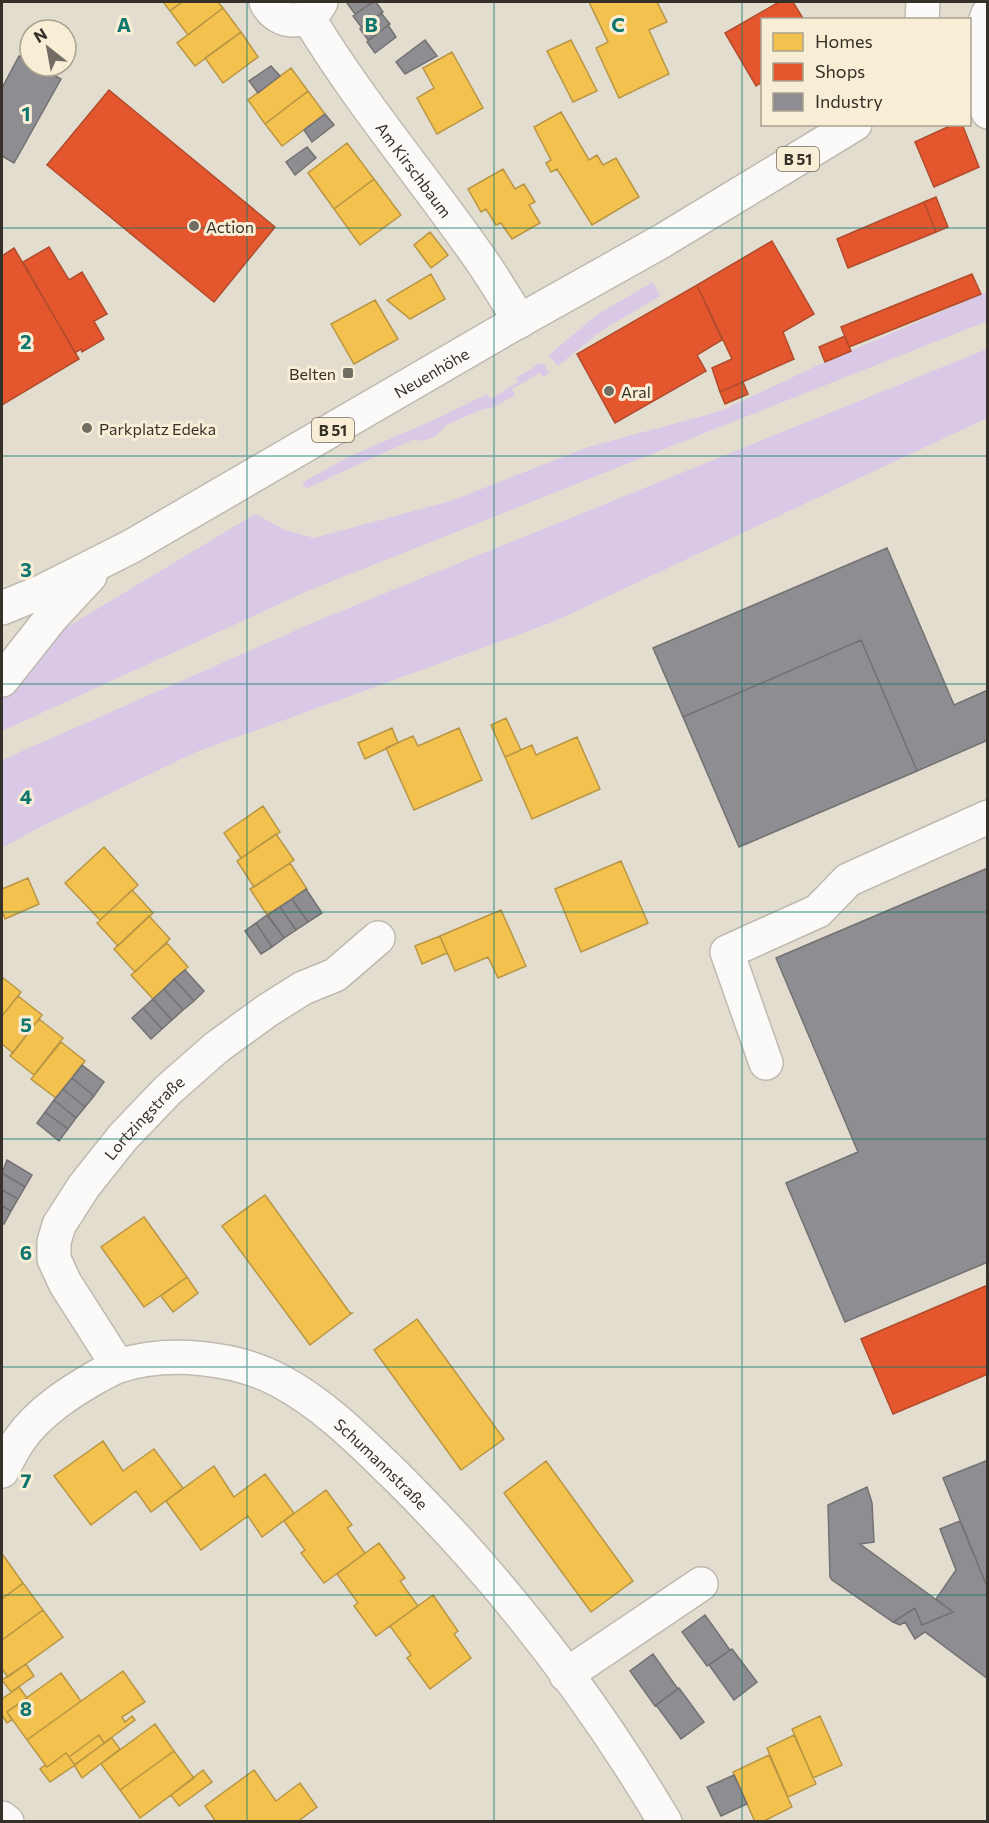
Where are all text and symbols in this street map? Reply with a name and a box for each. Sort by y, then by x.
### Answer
text: A [117,12,131,36]
text: B [364,12,378,36]
text: C [611,12,625,36]
north arrow [18,18,78,78]
legend [761,18,971,126]
text: N [30,23,50,46]
text: Homes [815,30,873,52]
text: Shops [815,60,865,82]
text: Industry [815,90,883,112]
text: 1 [21,101,31,125]
street label: Am Kirschbaum [373,118,456,221]
road number: B 51 [777,147,819,171]
place label: Action [206,217,254,236]
marker: Action [187,219,201,233]
text: 2 [20,329,32,353]
street label: Neuenhöhe [390,343,472,401]
place label: Belten [289,364,336,383]
marker: Belten [341,366,355,380]
place label: Aral [621,382,651,401]
marker: Aral [602,384,616,398]
road number: B 51 [312,418,354,442]
place label: Parkplatz Edeka [99,419,216,438]
marker: Parkplatz Edeka [80,421,94,435]
text: 3 [20,557,32,581]
text: 4 [20,784,32,808]
text: 5 [20,1012,32,1036]
street label: Lortzingstraße [100,1071,187,1163]
text: 6 [20,1240,32,1264]
street label: Schumannstraße [331,1414,433,1513]
text: 7 [21,1468,32,1492]
text: 8 [20,1696,32,1720]

